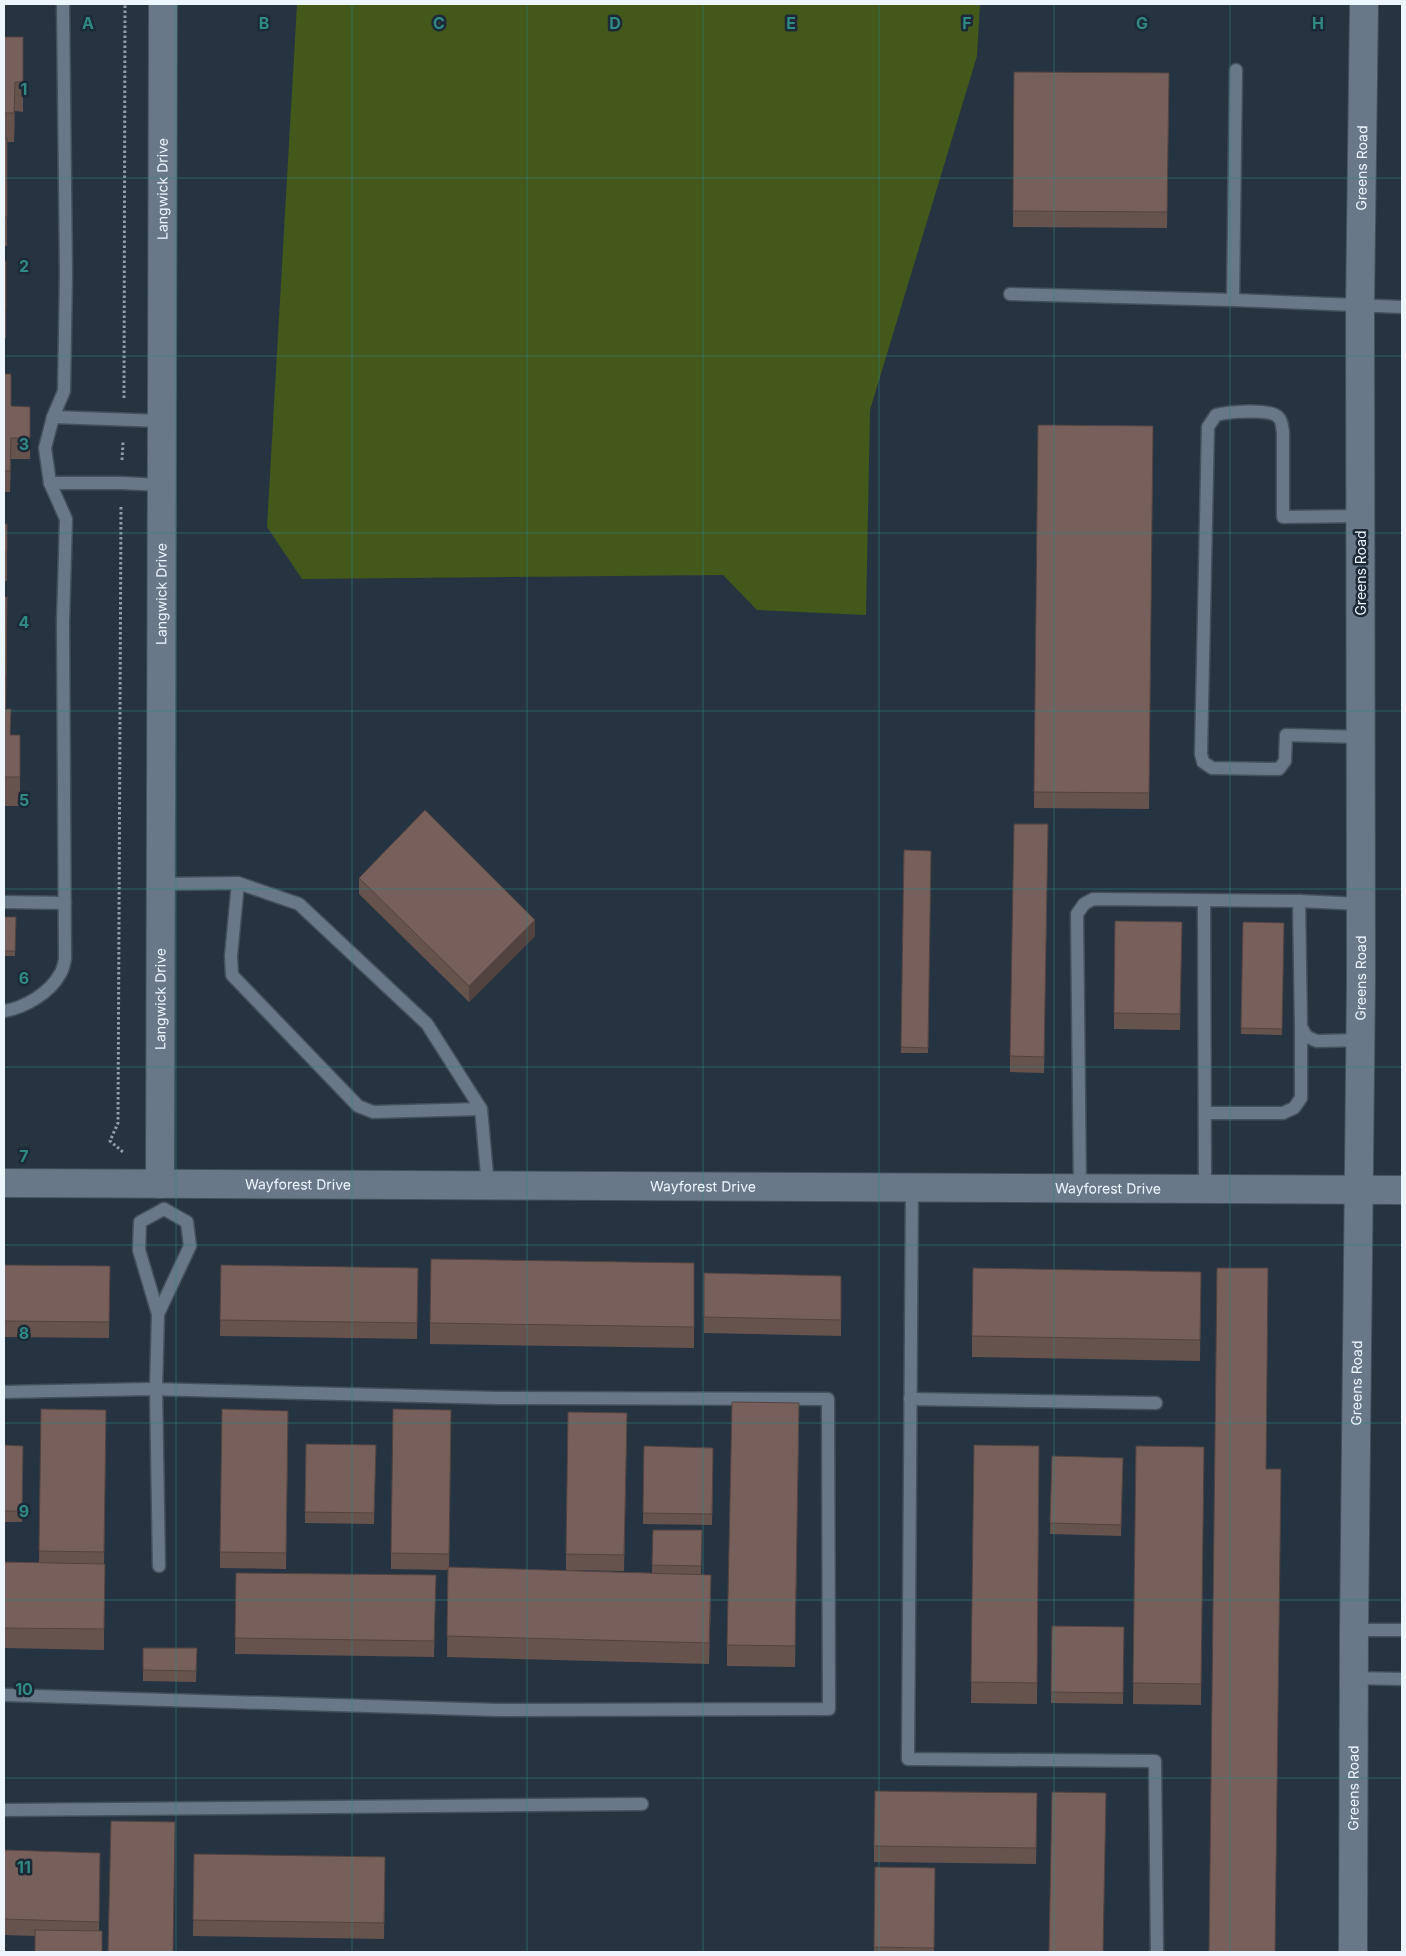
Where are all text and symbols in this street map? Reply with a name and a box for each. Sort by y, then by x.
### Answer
text: A [82,13,94,33]
text: B [259,13,269,33]
text: C [433,13,445,33]
text: D [609,13,621,33]
text: E [786,13,796,33]
text: F [962,13,972,33]
text: G [1136,13,1148,33]
text: H [1312,13,1324,33]
text: 1 [21,79,27,99]
street label: Greens Road [1352,125,1370,211]
street label: Langwick Drive [153,138,171,240]
text: 2 [19,256,29,276]
text: 3 [19,434,29,454]
street label: Greens Road [1352,530,1369,616]
street label: Langwick Drive [152,543,170,645]
text: 4 [19,612,30,632]
text: 5 [19,790,29,810]
street label: Greens Road [1352,935,1369,1021]
street label: Langwick Drive [151,948,169,1050]
text: 6 [19,968,29,988]
text: 7 [19,1146,29,1166]
street label: Wayforest Drive [245,1175,351,1193]
street label: Wayforest Drive [650,1177,756,1195]
street label: Wayforest Drive [1055,1179,1161,1197]
text: 8 [19,1323,29,1343]
street label: Greens Road [1347,1340,1365,1426]
text: 9 [19,1501,29,1521]
text: 10 [15,1679,33,1699]
street label: Greens Road [1344,1745,1362,1831]
text: 11 [17,1857,31,1877]

